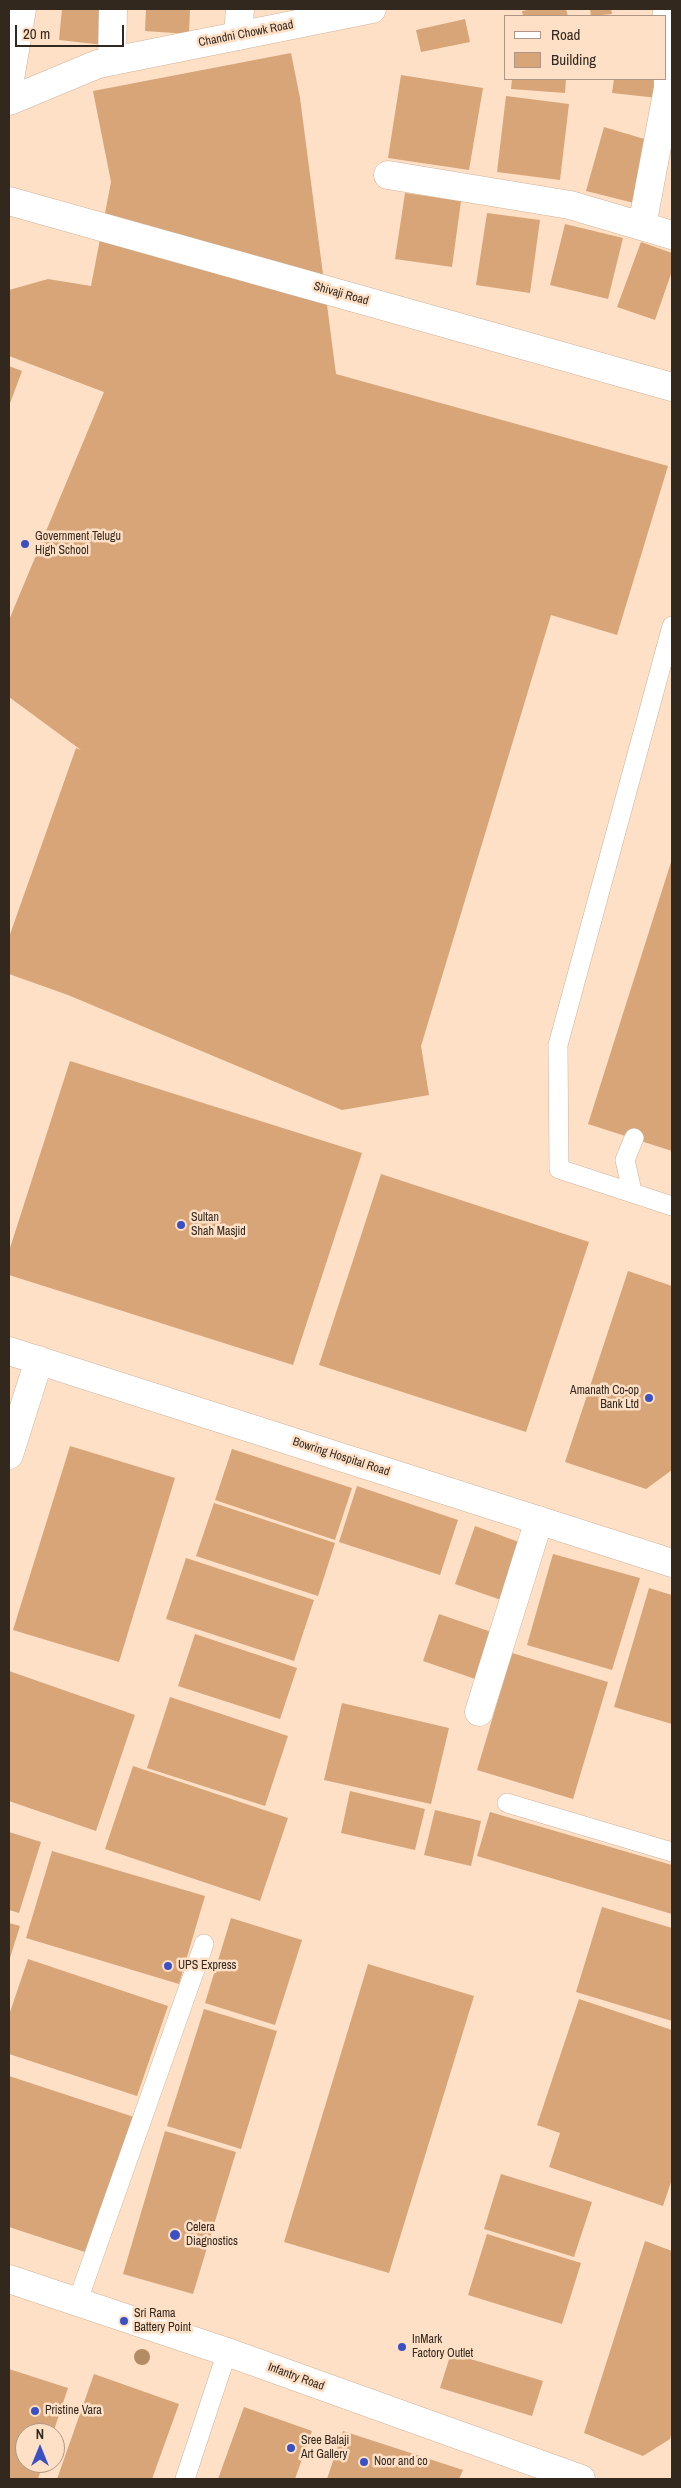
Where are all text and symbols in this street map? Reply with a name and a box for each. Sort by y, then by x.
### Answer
scale bar [18,15,126,47]
legend [503,15,666,80]
street label: Chandni Chowk Road [197,18,295,50]
text: 20 m [23,23,50,44]
text: Road [551,24,580,45]
text: Building [551,49,596,70]
street label: Shivaji Road [312,279,370,309]
place label: Government Telugu High School [35,530,121,558]
marker: Government Telugu High School [19,538,31,550]
place label: Sultan Shah Masjid [191,1211,246,1239]
marker: Sultan Shah Masjid [175,1219,187,1231]
place label: Amanath Co-op Bank Ltd [570,1384,639,1412]
marker: Amanath Co-op Bank Ltd [643,1392,655,1404]
street label: Bowring Hospital Road [291,1435,391,1479]
place label: UPS Express [178,1959,237,1973]
marker: UPS Express [162,1960,174,1972]
place label: Celera Diagnostics [186,2221,238,2249]
marker: Celera Diagnostics [168,2228,182,2242]
place label: Sri Rama Battery Point [134,2307,191,2335]
marker: Sri Rama Battery Point [118,2315,130,2327]
place label: InMark Factory Outlet [412,2333,473,2361]
marker: InMark Factory Outlet [396,2341,408,2353]
street label: Infantry Road [266,2360,326,2394]
place label: Pristine Vara [45,2404,102,2418]
marker: Pristine Vara [29,2405,41,2417]
north arrow [15,2423,65,2473]
text: N [36,2425,44,2443]
place label: Sree Balaji Art Gallery [301,2434,349,2462]
marker: Sree Balaji Art Gallery [285,2442,297,2454]
place label: Noor and co [374,2455,428,2469]
marker: Noor and co [358,2456,370,2468]

